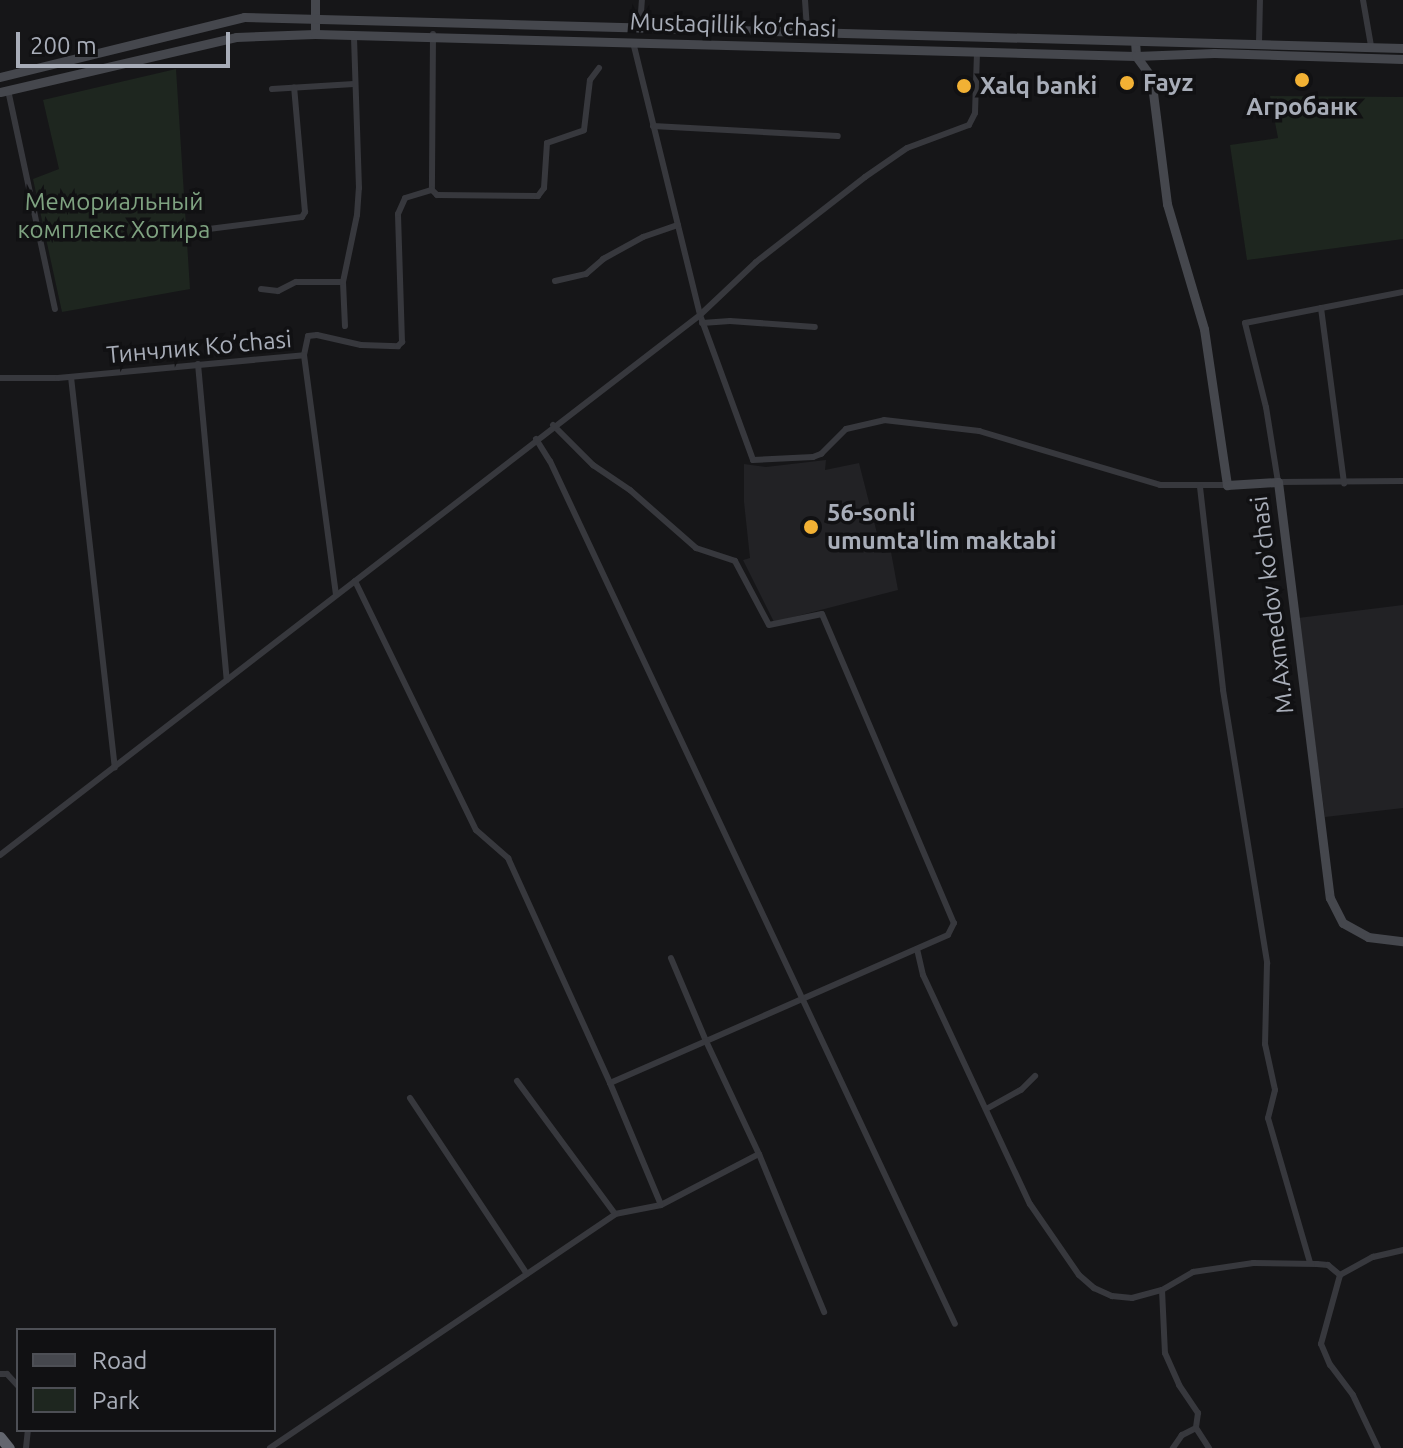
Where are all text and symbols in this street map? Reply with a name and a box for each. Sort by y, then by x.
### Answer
street label: Mustaqillik ko’chasi [629,7,837,43]
scale bar [20,16,234,66]
text: 200 m [30,32,97,59]
place label: Fayz [1143,69,1193,97]
marker: Агробанк [1293,71,1311,89]
place label: Xalq banki [980,72,1097,100]
marker: Fayz [1118,74,1136,92]
marker: Xalq banki [955,77,973,95]
place label: Агробанк [1246,93,1358,121]
park label: Мемориальный комплекс Хотира [18,188,210,244]
street label: Тинчлик Ko’chasi [105,325,293,369]
street label: M.Axmedov ko'chasi [1244,494,1300,716]
place label: 56-sonli umumta'lim maktabi [827,499,1056,555]
marker: 56-sonli umumta'lim maktabi [802,518,820,536]
legend [16,1328,276,1432]
text: Road [92,1347,147,1374]
text: Park [92,1387,140,1414]

